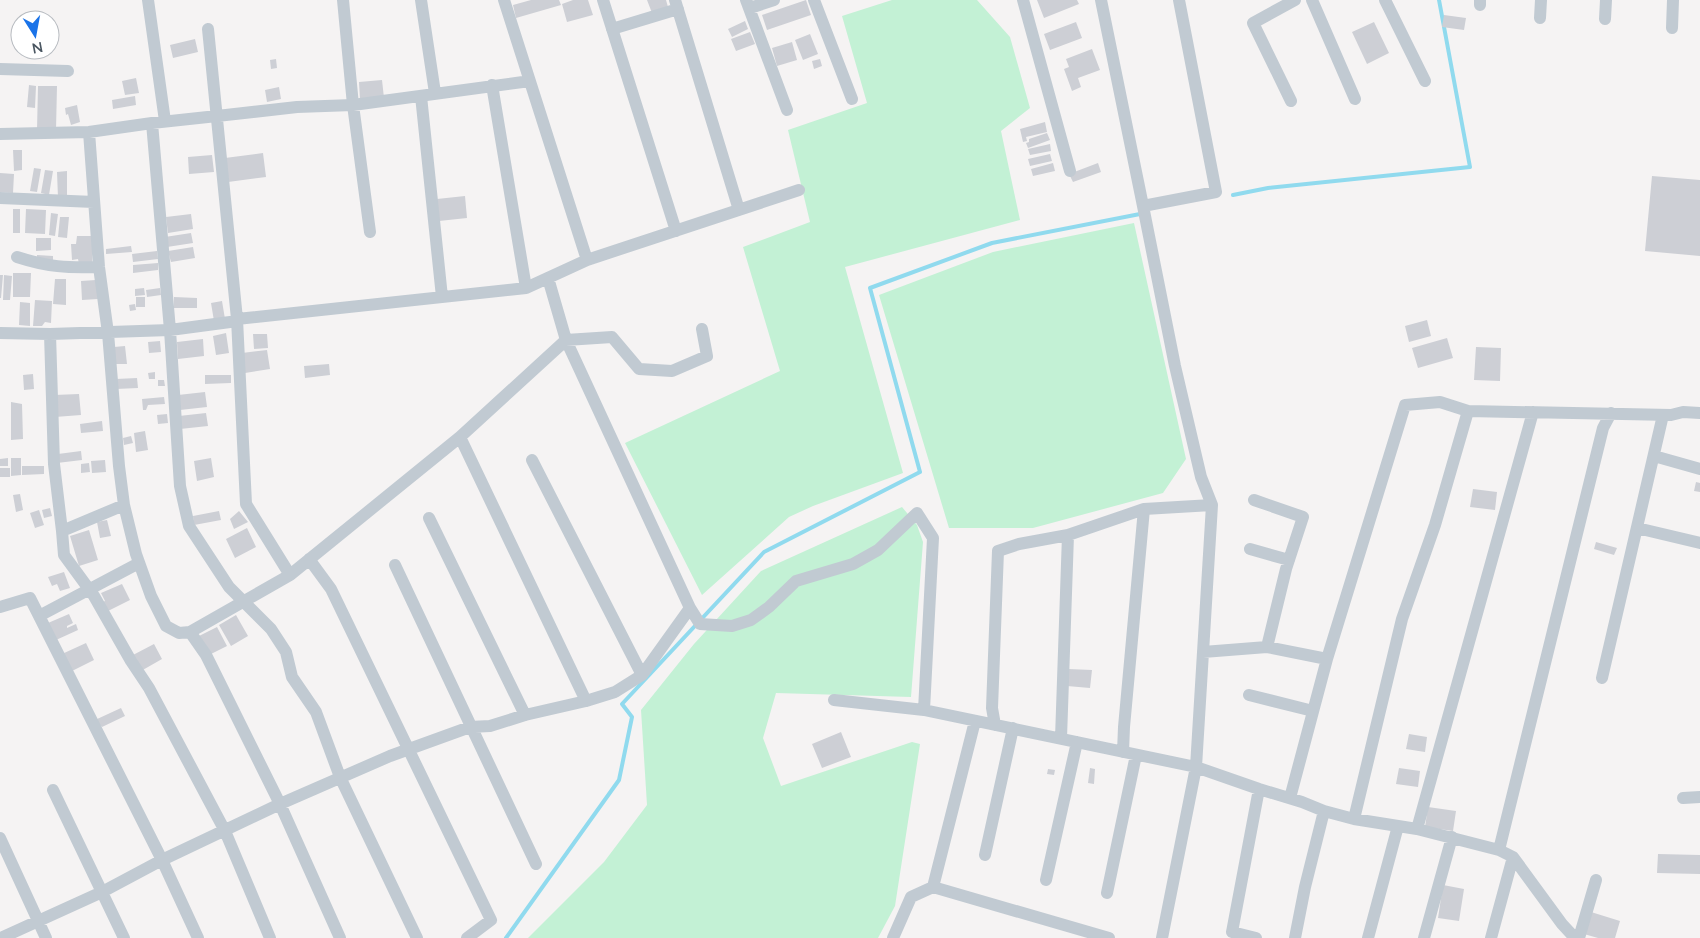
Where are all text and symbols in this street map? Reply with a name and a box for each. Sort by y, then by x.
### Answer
north arrow [10,10,60,60]
text: N [31,39,44,58]

